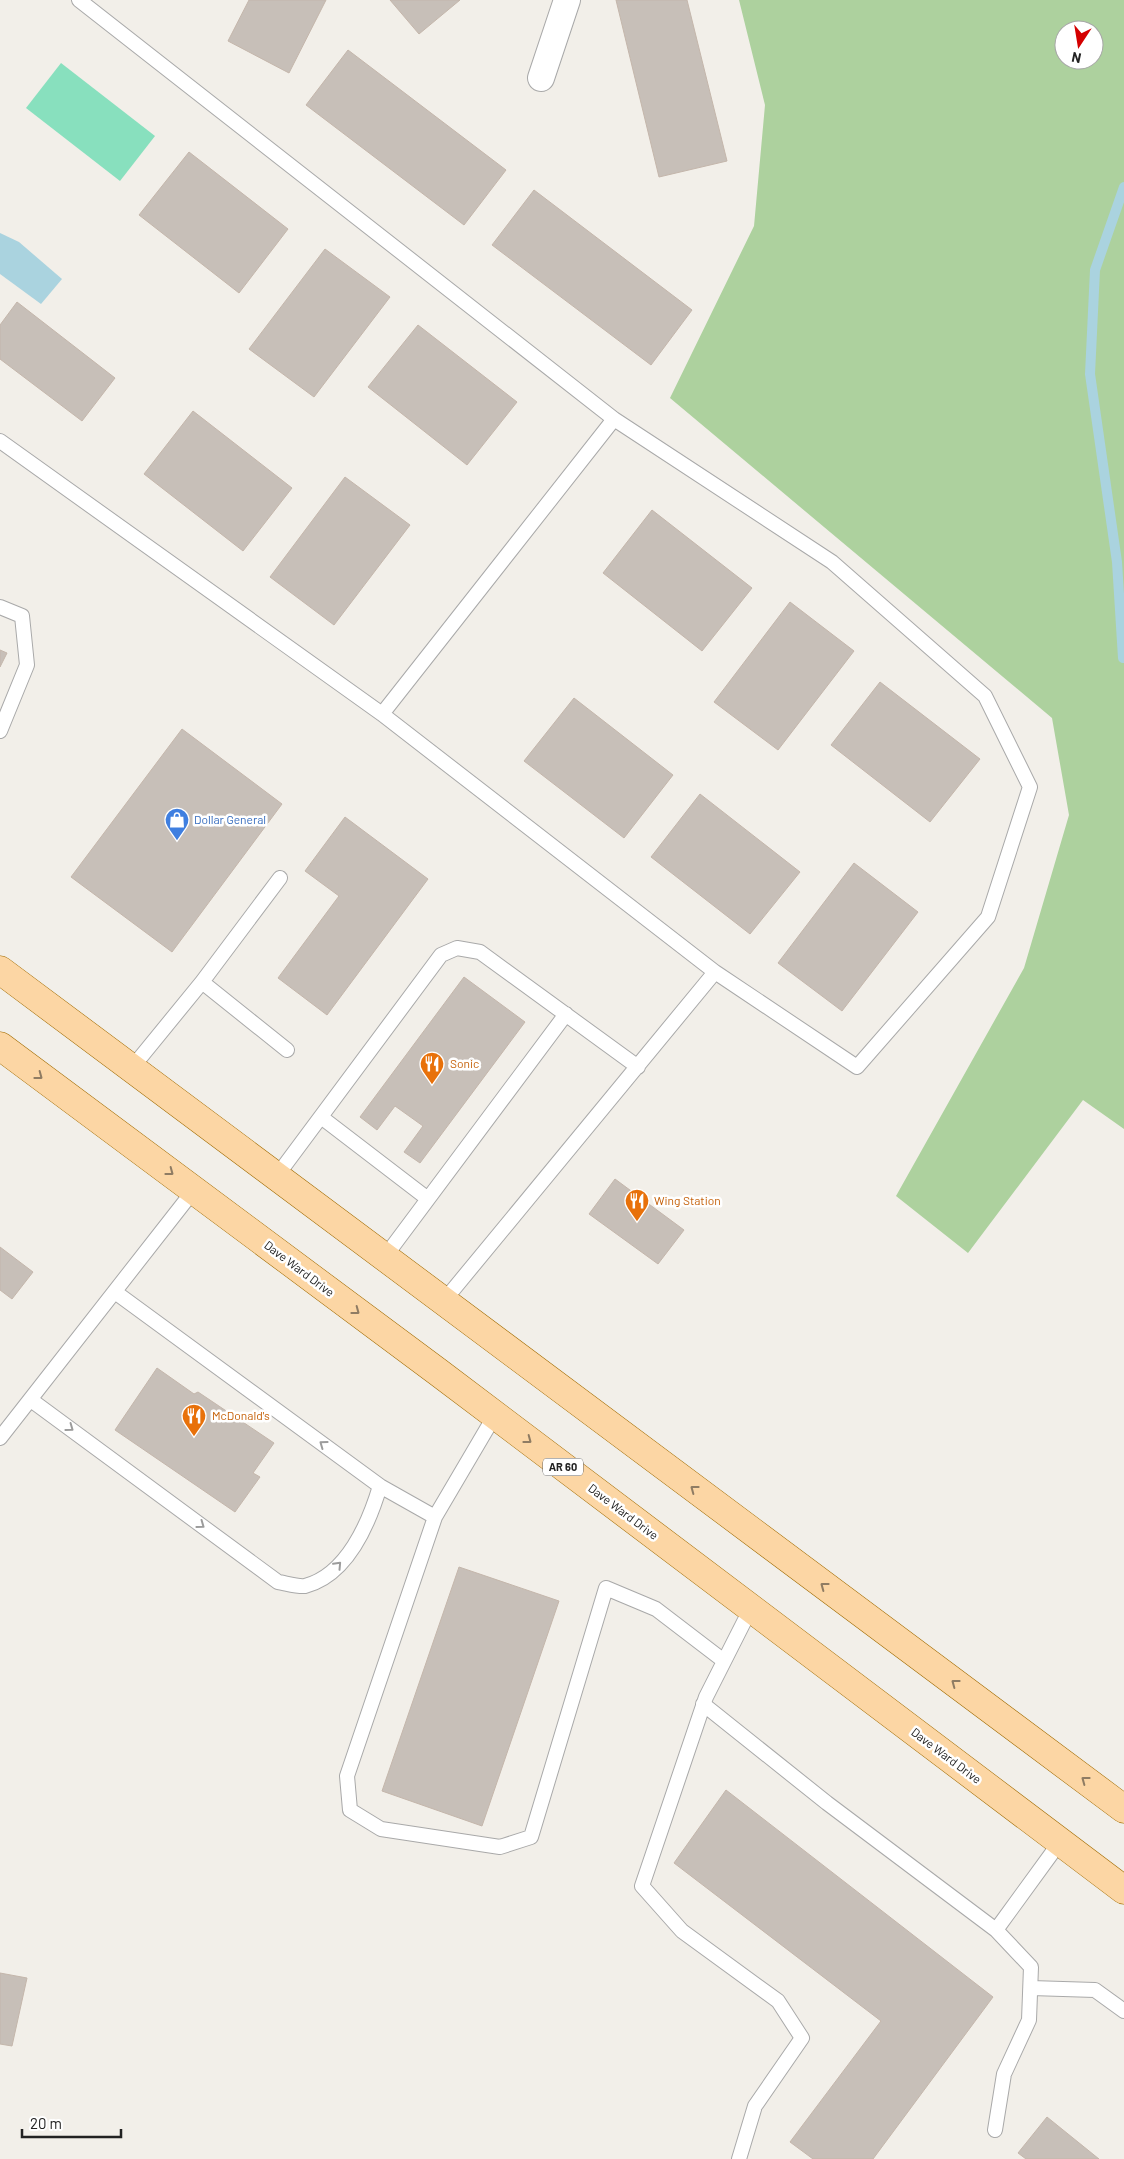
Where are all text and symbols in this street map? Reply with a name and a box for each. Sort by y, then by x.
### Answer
north arrow [1054,20,1104,70]
text: N [1070,49,1083,67]
shop icon: Dollar General [164,807,190,841]
place label: Dollar General [194,812,266,826]
restaurant icon: Sonic [419,1051,445,1085]
place label: Sonic [450,1056,479,1070]
one-way arrow [33,1070,42,1078]
one-way arrow [164,1167,173,1175]
restaurant icon: Wing Station [624,1188,650,1222]
place label: Wing Station [654,1193,721,1207]
street label: Dave Ward Drive [262,1237,337,1299]
one-way arrow [350,1306,359,1314]
restaurant icon: McDonald's [181,1403,207,1437]
place label: McDonald's [212,1408,270,1422]
one-way arrow [64,1423,73,1431]
one-way arrow [522,1435,531,1443]
one-way arrow [319,1441,328,1450]
road number: AR 60 [543,1458,583,1475]
street label: Dave Ward Drive [586,1480,661,1542]
one-way arrow [690,1486,700,1495]
one-way arrow [195,1519,205,1528]
one-way arrow [332,1562,341,1571]
one-way arrow [820,1583,830,1592]
one-way arrow [951,1680,961,1689]
street label: Dave Ward Drive [909,1724,984,1786]
one-way arrow [1081,1777,1091,1786]
scale bar [22,2106,121,2138]
text: 20 m [30,2114,62,2132]

